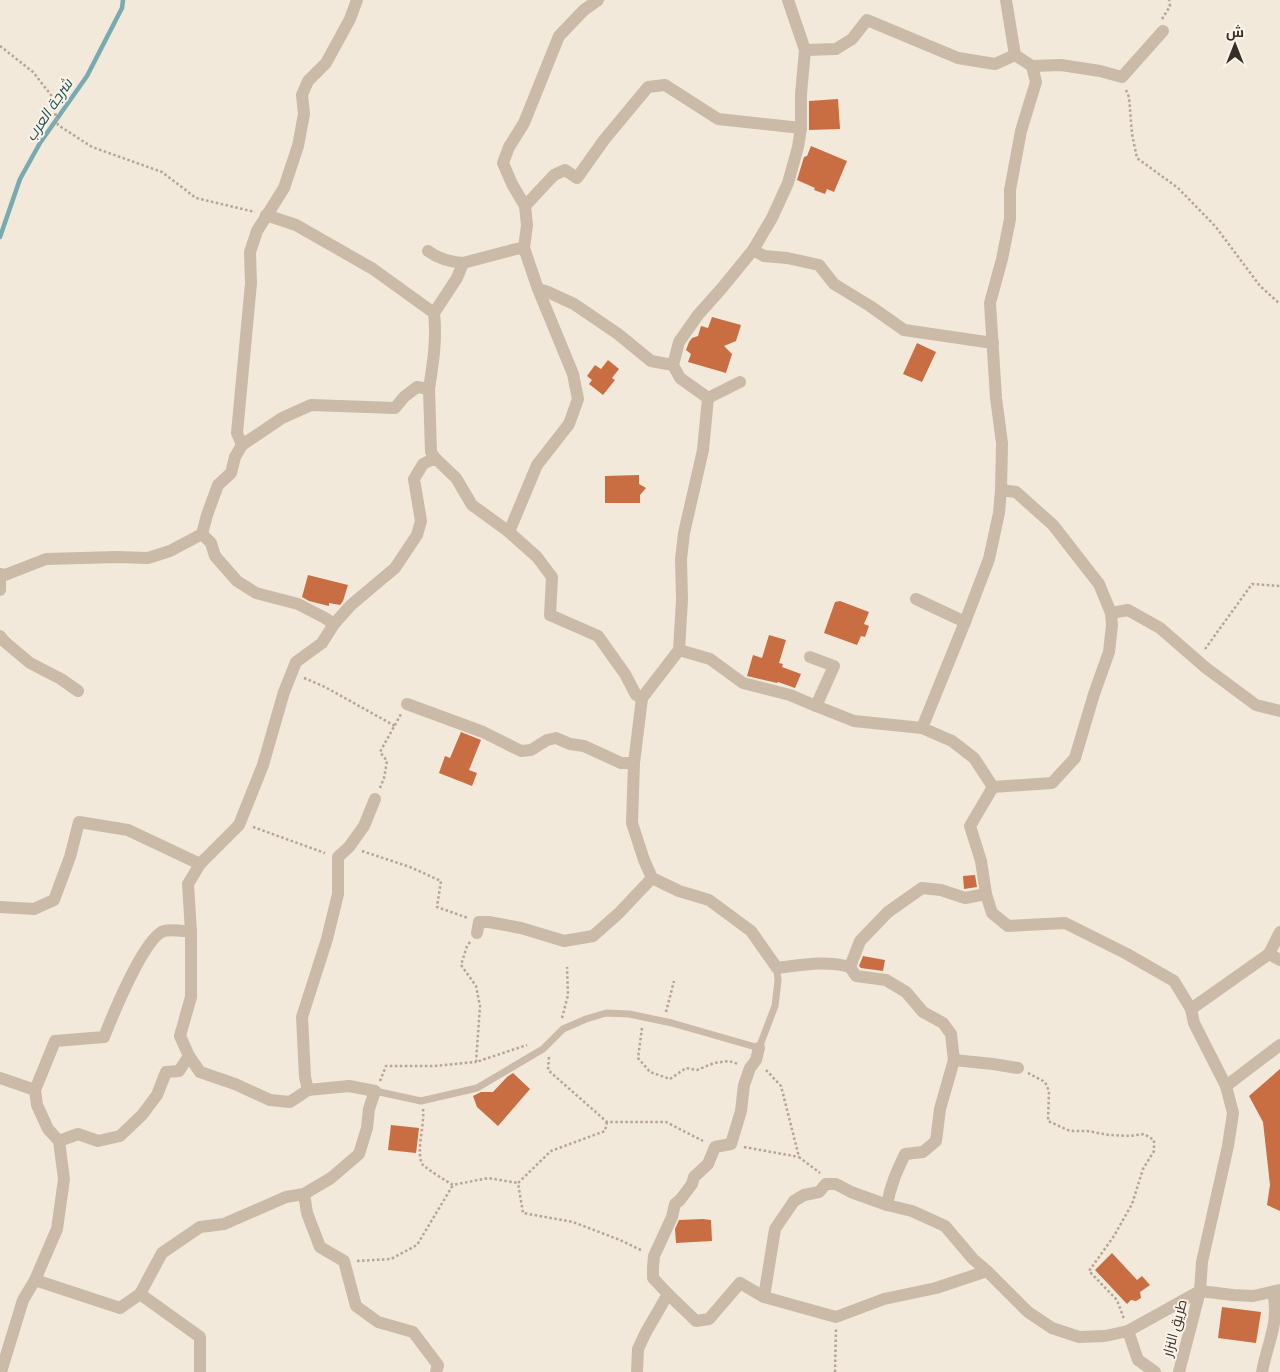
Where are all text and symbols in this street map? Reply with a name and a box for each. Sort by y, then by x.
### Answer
north arrow [1210,20,1260,70]
text: ش [1226,24,1244,41]
water label: شرجة العرب [22,75,77,145]
street label: طريق النزار [1159,1297,1191,1360]

